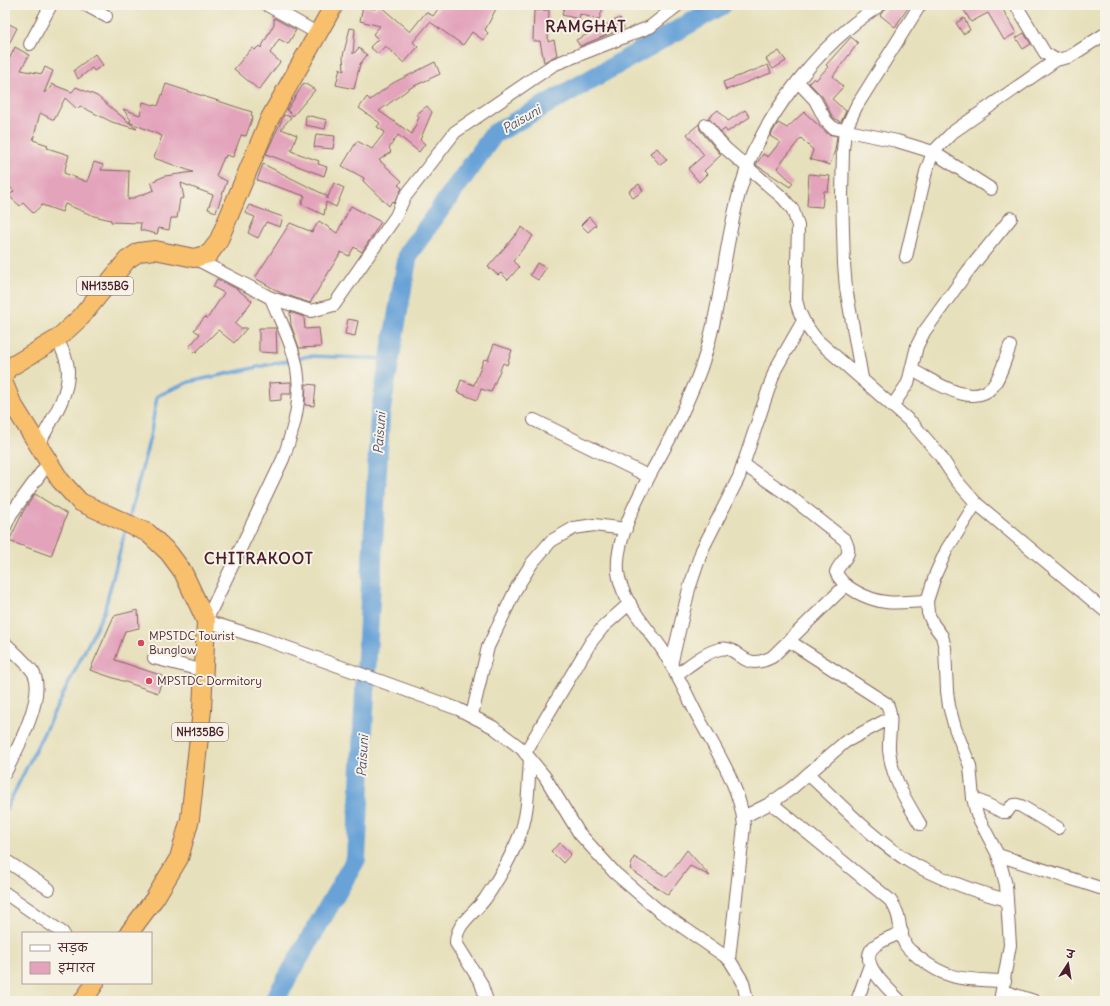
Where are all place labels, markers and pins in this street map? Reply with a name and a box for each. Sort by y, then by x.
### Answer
place label: MPSTDC Tourist Bunglow [149,628,235,657]
marker: MPSTDC Tourist Bunglow [136,638,146,648]
place label: MPSTDC Dormitory [157,673,262,688]
marker: MPSTDC Dormitory [144,676,154,686]

